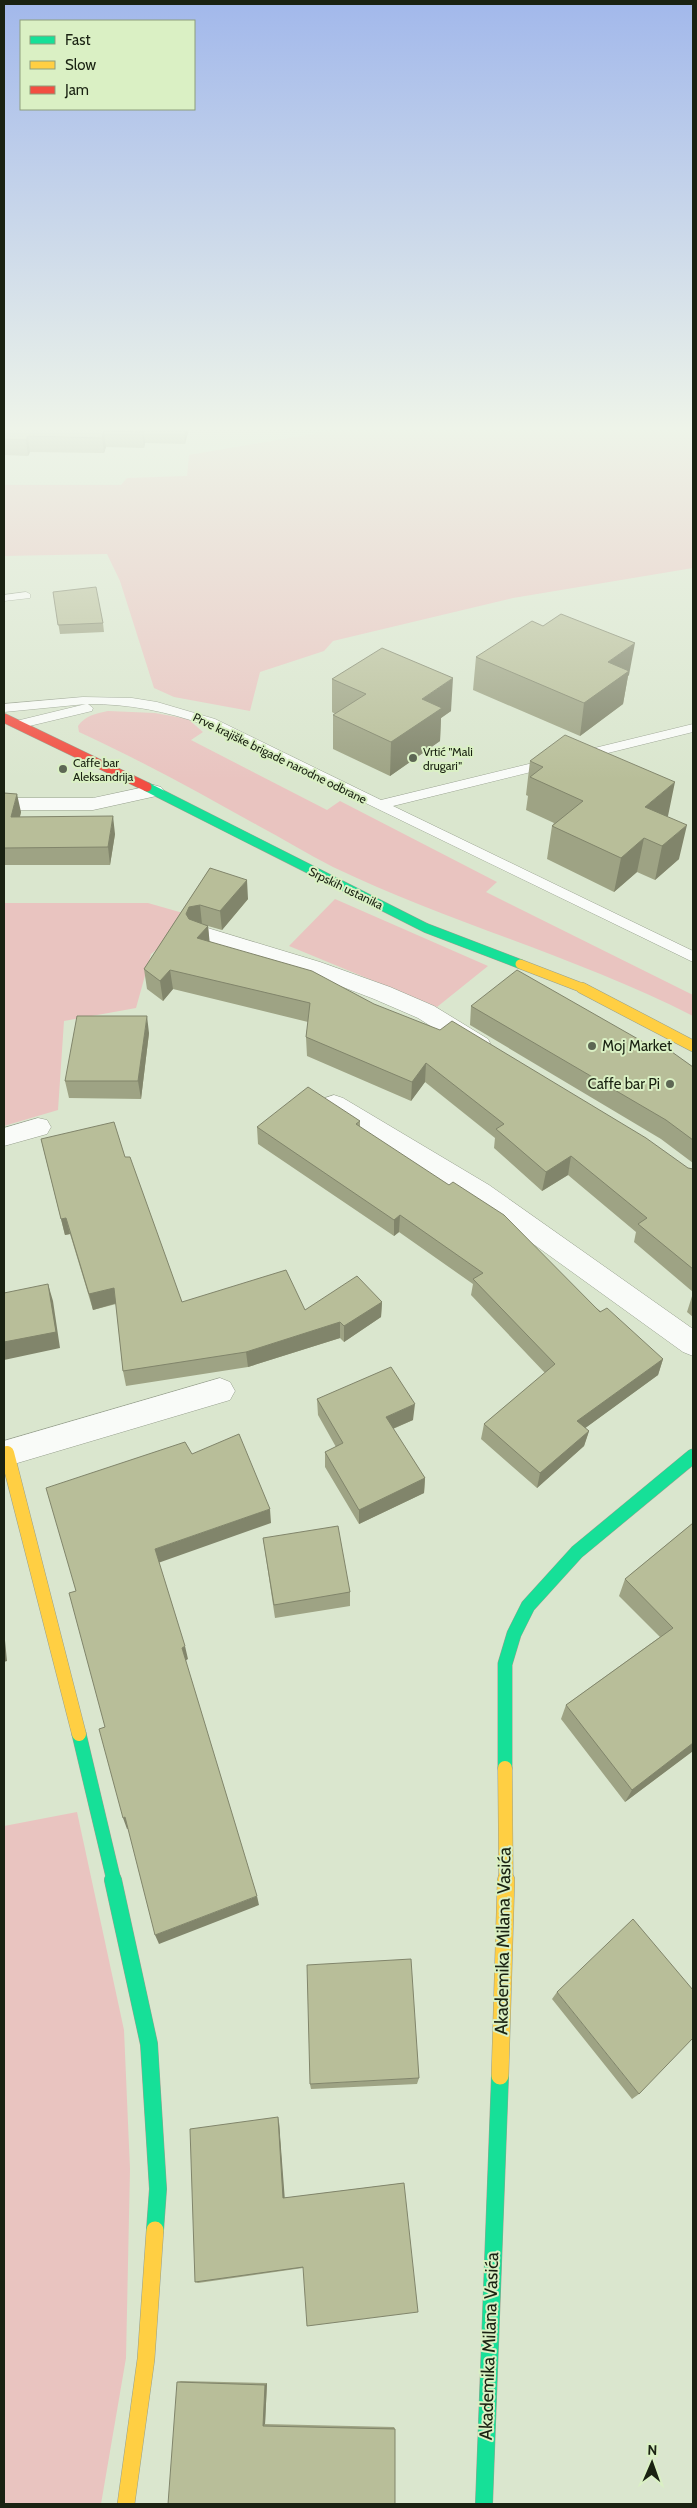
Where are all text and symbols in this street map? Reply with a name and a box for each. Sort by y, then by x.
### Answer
legend [20,20,195,110]
text: Fast [65,31,90,49]
text: Slow [65,56,96,74]
text: Jam [64,81,89,99]
street label: Prve krajiške brigade narodne odbrane [191,709,369,807]
place label: Vrtić "Mali drugari" [423,744,473,773]
marker: Vrtić "Mali drugari" [407,752,419,764]
place label: Caffe bar Aleksandrija [73,755,134,784]
marker: Caffe bar Aleksandrija [57,763,69,775]
street label: Srpskih ustanika [306,864,386,913]
place label: Moj Market [602,1037,672,1055]
marker: Moj Market [586,1040,598,1052]
place label: Caffe bar Pi [587,1075,660,1093]
marker: Caffe bar Pi [664,1078,676,1090]
street label: Akademika Milana Vasića [490,1846,516,2035]
street label: Akademika Milana Vasića [475,2251,503,2440]
north arrow [627,2438,677,2488]
text: N [647,2441,658,2459]

